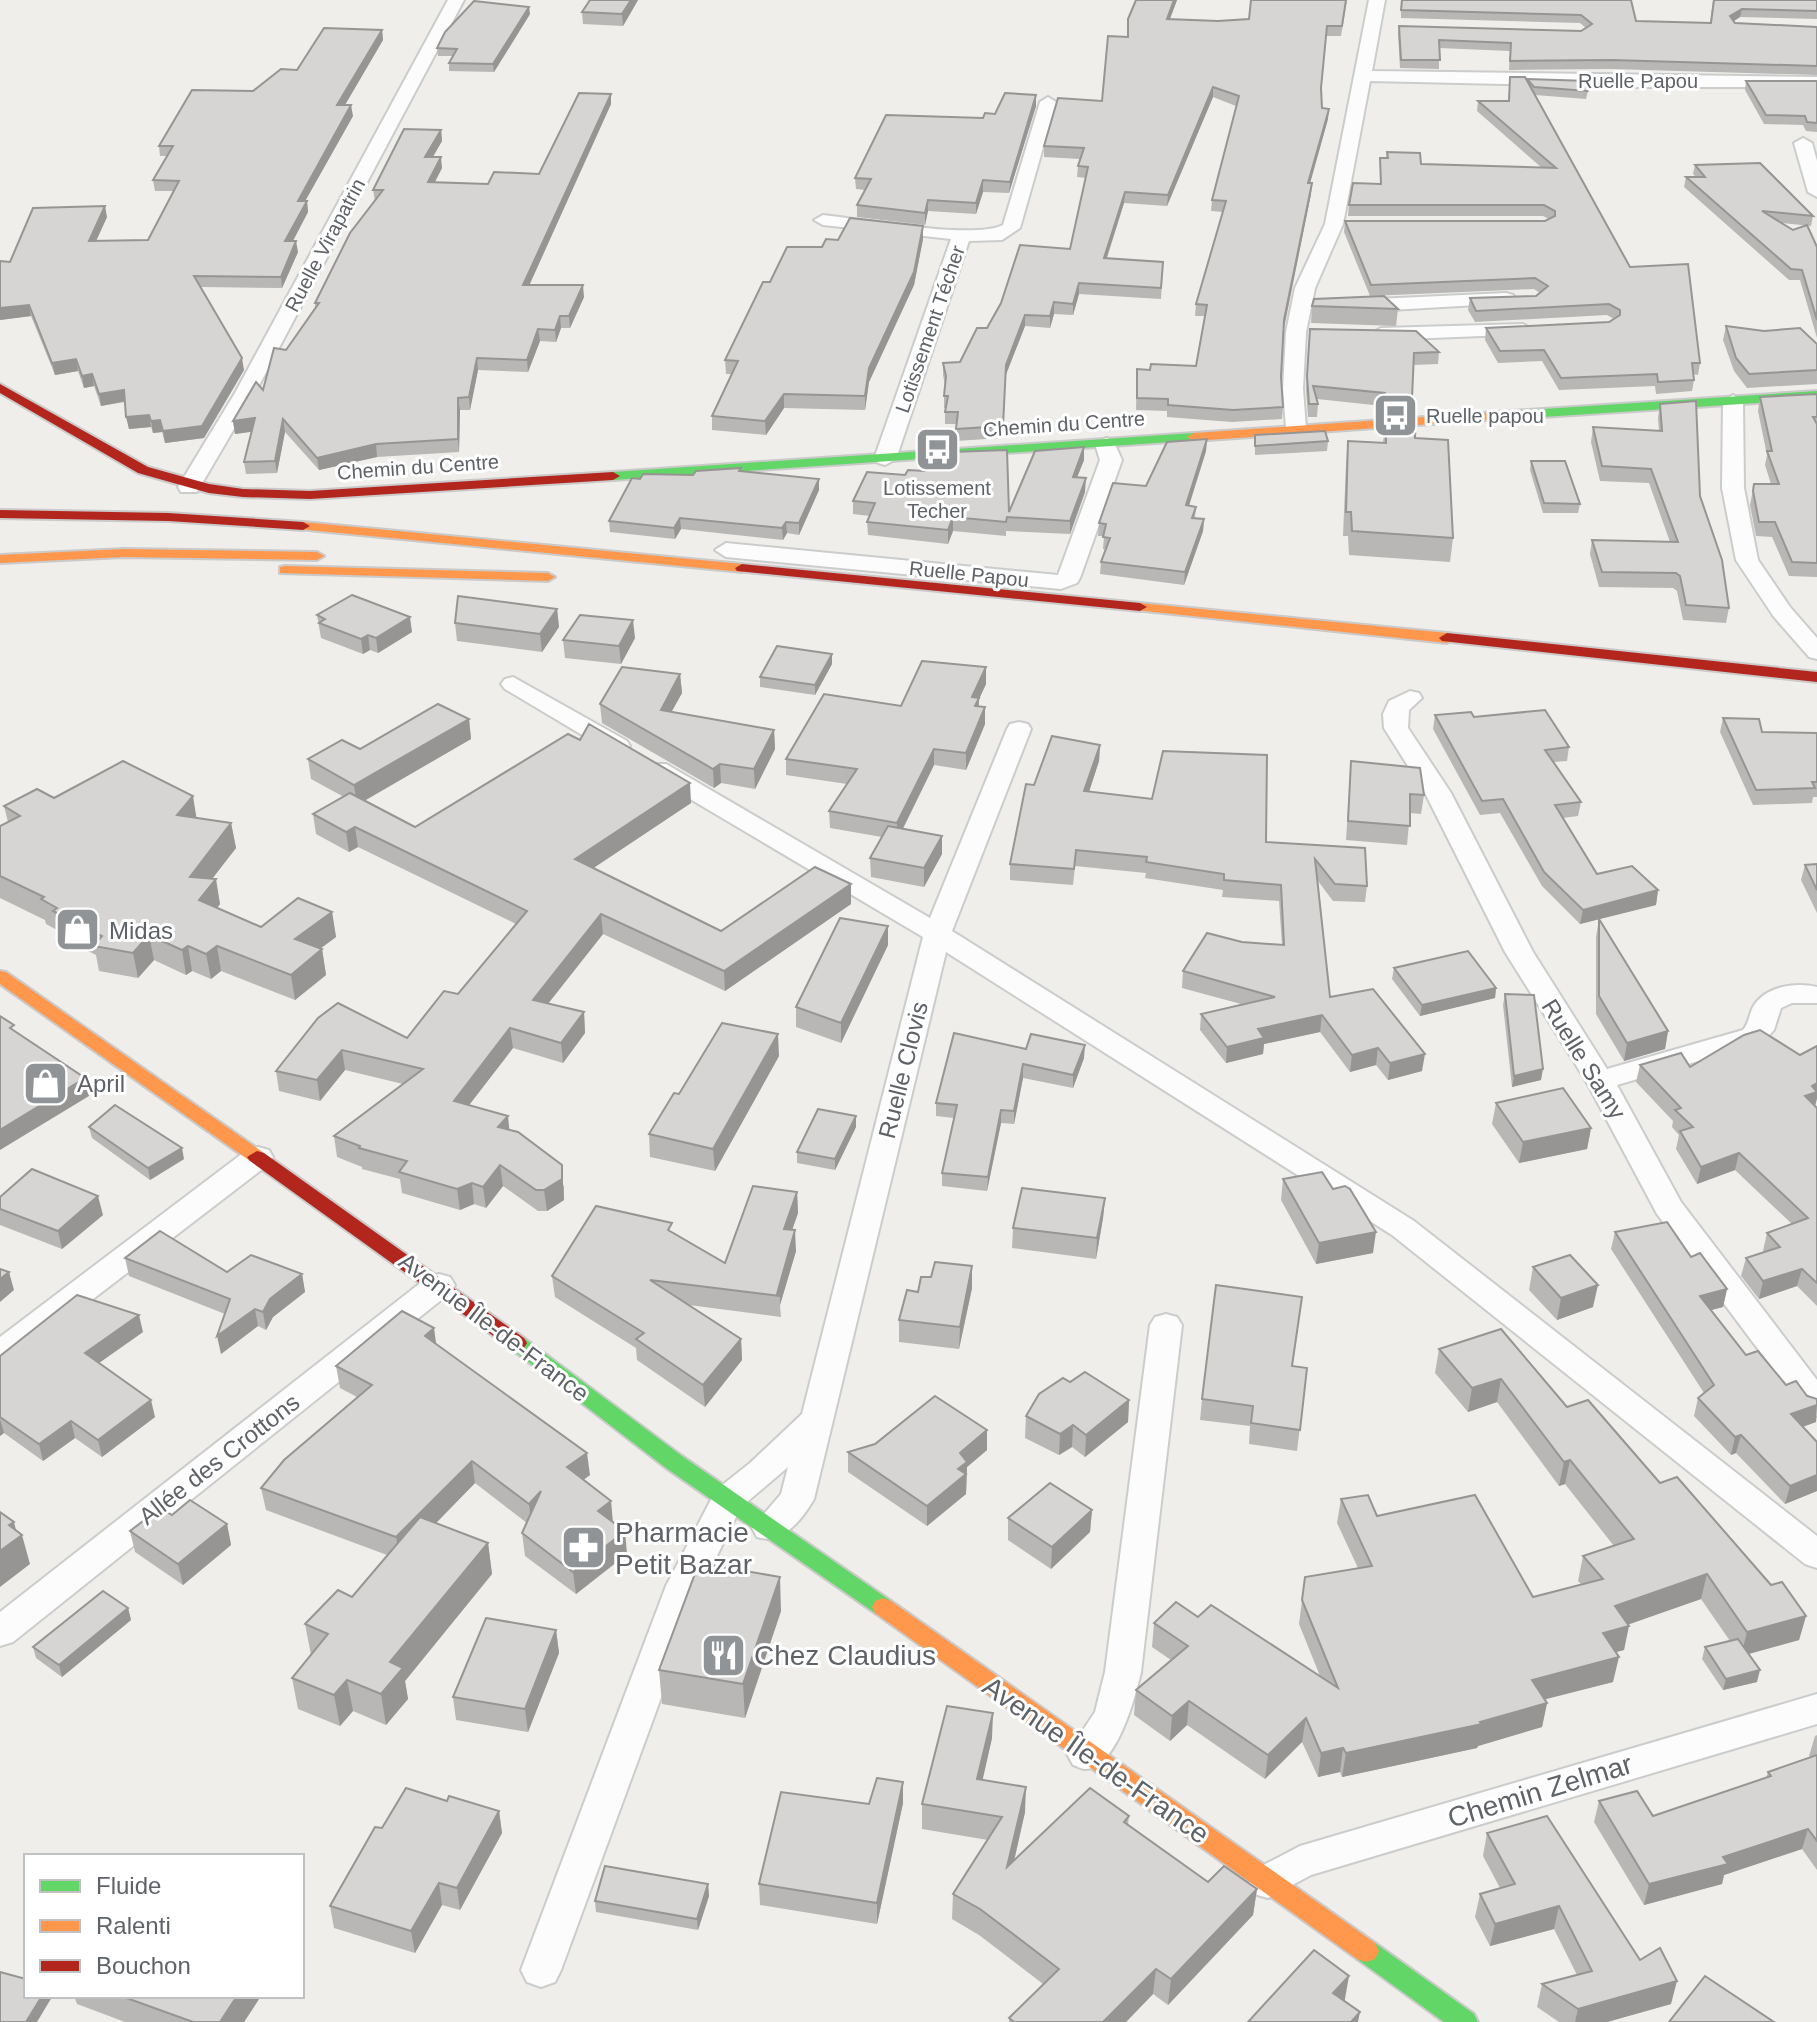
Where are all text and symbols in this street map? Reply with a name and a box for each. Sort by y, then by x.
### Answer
street label: Ruelle Papou [1578,70,1698,92]
street label: Ruelle Virapatrin [281,175,369,315]
street label: Lotissement Técher [891,242,969,415]
bus stop icon: Ruelle papou [1371,392,1419,440]
place label: Ruelle papou [1426,405,1544,427]
street label: Chemin du Centre [982,407,1146,441]
bus stop icon: Lotissement Techer [913,425,961,473]
street label: Chemin du Centre [336,450,500,484]
place label: Lotissement Techer [883,477,991,522]
street label: Ruelle Papou [908,557,1030,591]
shop icon: Midas [54,906,102,954]
place label: Midas [109,917,173,944]
street label: Ruelle Samy [1537,994,1631,1124]
street label: Ruelle Clovis [873,999,933,1141]
shop icon: April [22,1059,70,1107]
place label: April [77,1070,125,1097]
street label: Avenue Île-de-France [394,1247,594,1407]
street label: Allée des Crottons [133,1388,305,1530]
place label: Pharmacie Petit Bazar [615,1517,752,1580]
pharmacy icon: Pharmacie Petit Bazar [560,1524,608,1572]
restaurant icon: Chez Claudius [699,1631,747,1679]
place label: Chez Claudius [754,1640,936,1671]
street label: Avenue Île-de-France [977,1670,1215,1850]
street label: Chemin Zelmar [1444,1748,1636,1834]
legend [24,1854,304,1998]
text: Fluide [96,1872,161,1899]
text: Ralenti [96,1912,171,1939]
text: Bouchon [96,1952,191,1979]

